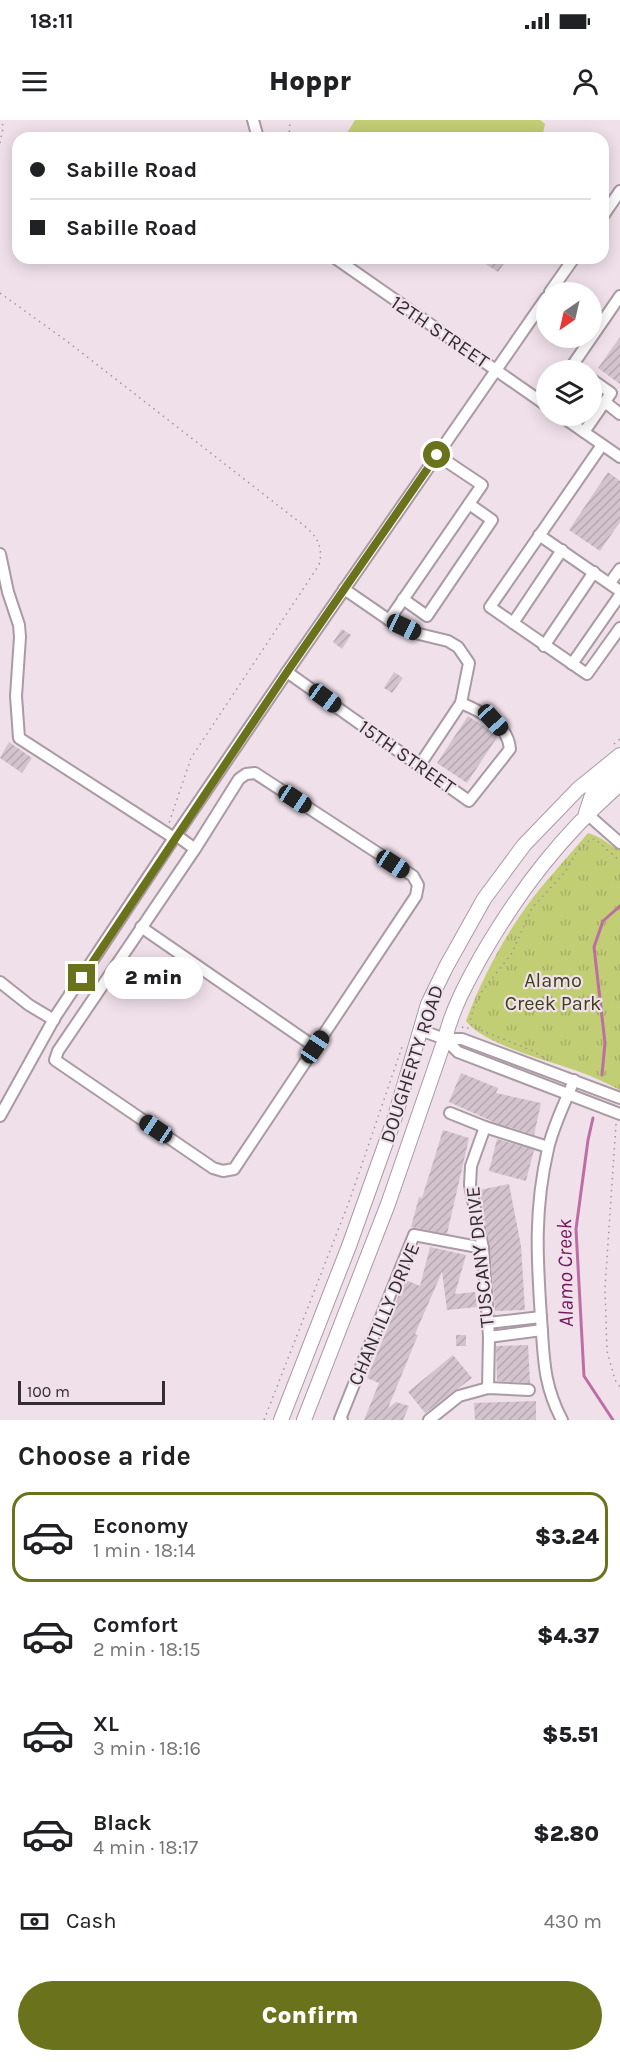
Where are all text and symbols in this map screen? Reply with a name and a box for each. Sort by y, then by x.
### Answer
text: 18:11 [30,8,74,34]
icon: menu [18,65,51,98]
text: Hoppr [269,65,351,97]
icon: person [569,65,602,98]
text: Sabille Road [66,157,197,183]
text: Sabille Road [66,215,197,241]
north arrow [536,282,602,348]
map controls [536,282,602,426]
street label: 12TH STREET [387,291,493,373]
button: layers [536,360,602,426]
route start [423,441,450,468]
car [384,611,424,643]
car [305,680,345,716]
car [474,701,512,739]
street label: 15TH STREET [354,715,460,799]
car [275,782,315,816]
car [373,847,413,881]
callout: 2 min [103,957,202,999]
route end [68,964,95,991]
text: 2 min [125,966,182,989]
park label: Alamo Creek Park [505,969,601,1015]
street label: DOUGHERTY ROAD [376,982,448,1146]
car [297,1027,333,1067]
car [136,1111,176,1147]
street label: TUSCANY DRIVE [461,1185,499,1329]
water label: Alamo Creek [552,1218,578,1327]
street label: CHANTILLY DRIVE [344,1239,424,1389]
scale bar [18,1378,165,1406]
text: 100 m [27,1382,70,1401]
text: Choose a ride [18,1440,191,1472]
icon: car [21,1510,75,1564]
text: Economy [93,1513,188,1539]
text: $3.24 [535,1524,599,1550]
text: 1 min · 18:14 [93,1539,195,1562]
icon: car [21,1609,75,1663]
text: Comfort [93,1612,178,1638]
text: $4.37 [537,1623,599,1649]
text: 2 min · 18:15 [93,1638,201,1661]
icon: car [21,1708,75,1762]
text: XL [93,1711,119,1737]
text: $5.51 [542,1722,599,1748]
text: 3 min · 18:16 [93,1737,201,1760]
icon: car [21,1807,75,1861]
text: Black [93,1810,152,1836]
text: $2.80 [533,1821,599,1847]
text: 4 min · 18:17 [93,1836,198,1859]
icon: cash [18,1905,51,1938]
text: Cash [66,1908,116,1934]
text: 430 m [544,1910,602,1933]
button: Confirm [18,1981,602,2050]

